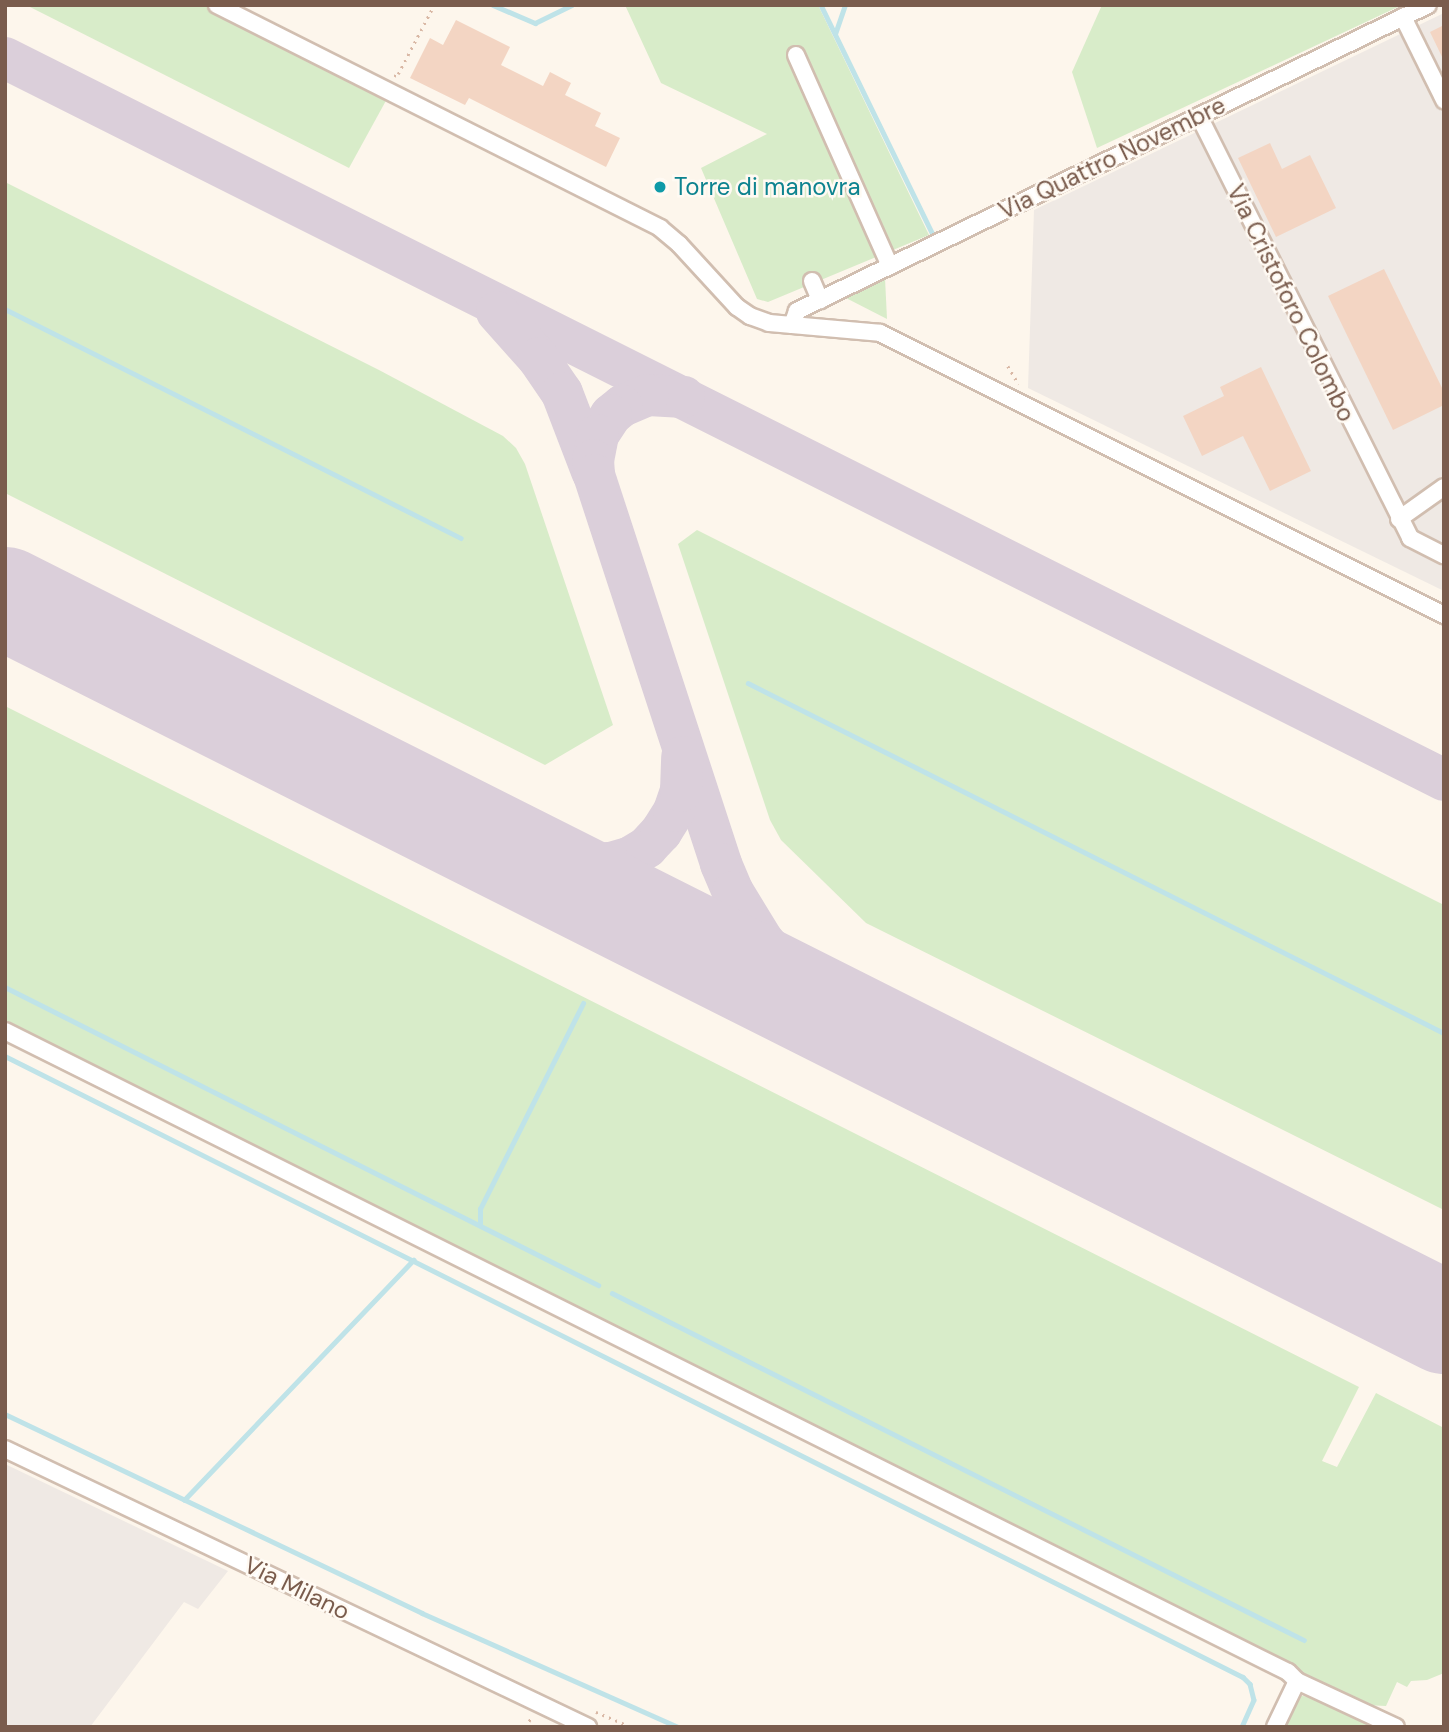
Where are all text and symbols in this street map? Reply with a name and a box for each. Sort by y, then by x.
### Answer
street label: Via Quattro Novembre [994,91,1230,225]
place label: Torre di manovra [674,173,860,201]
marker: Torre di manovra [652,179,668,195]
street label: Via Cristoforo Colombo [1221,180,1361,426]
street label: Via Milano [240,1550,354,1626]

